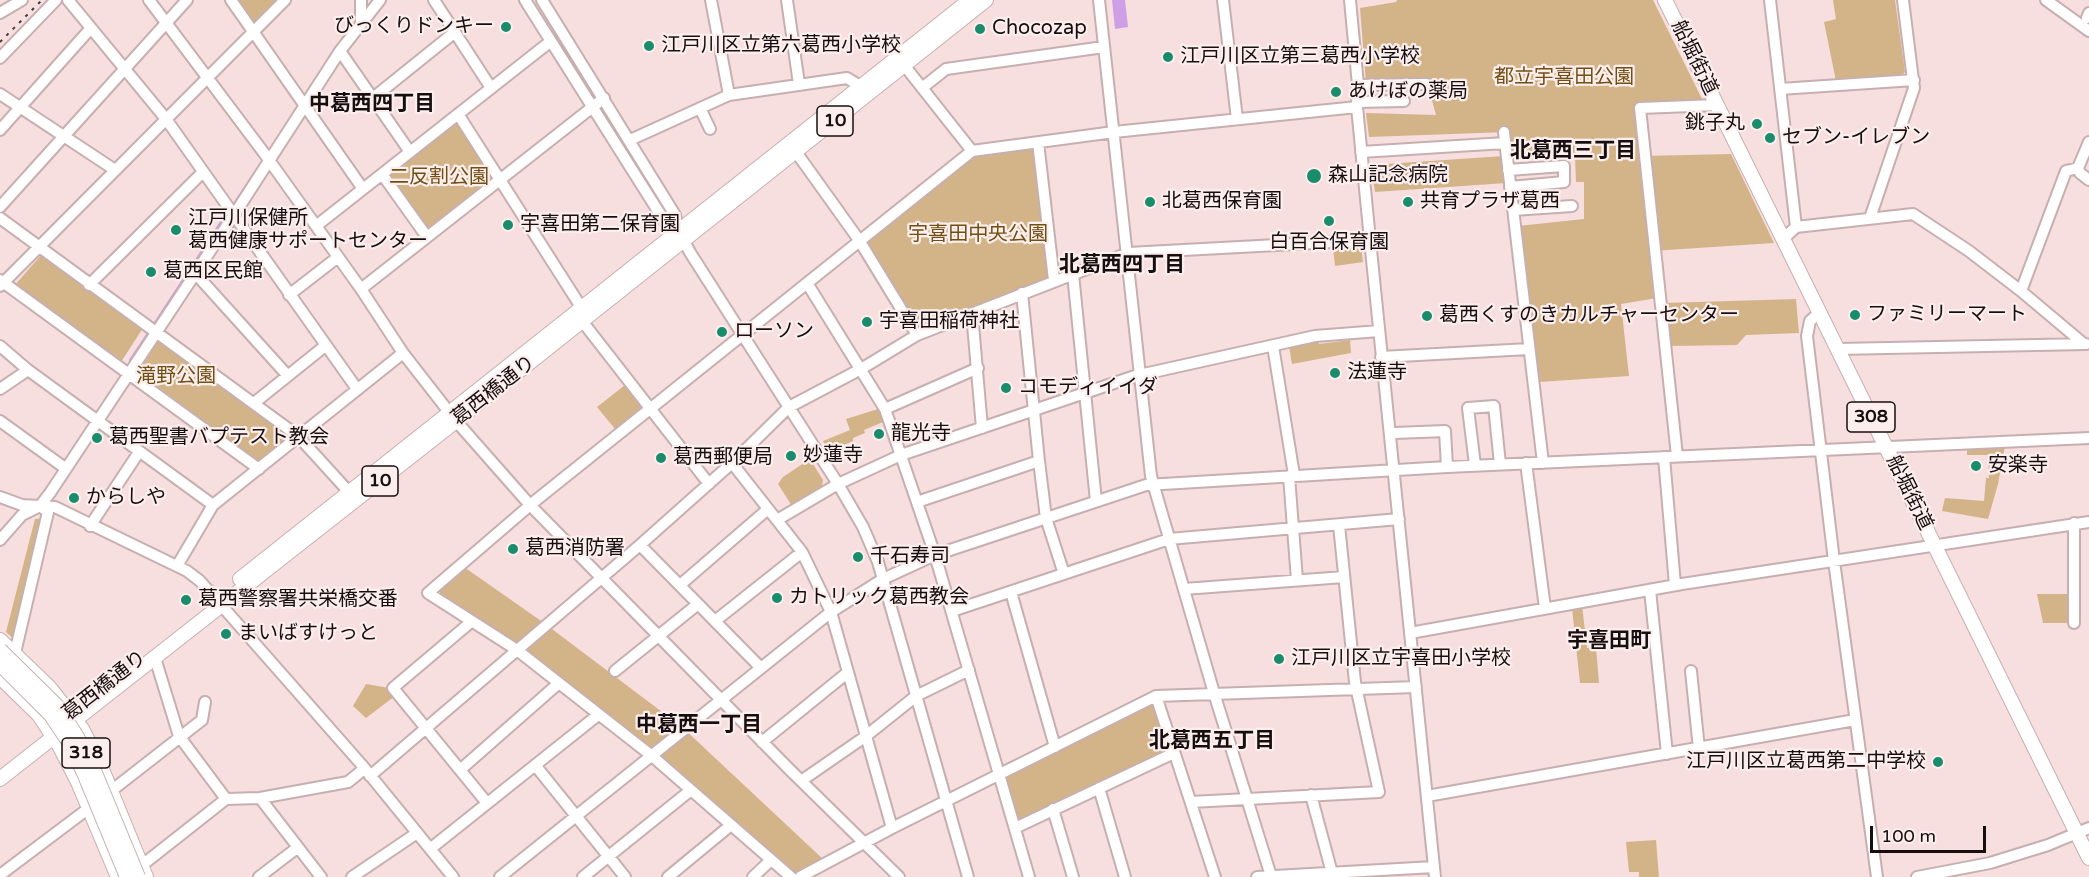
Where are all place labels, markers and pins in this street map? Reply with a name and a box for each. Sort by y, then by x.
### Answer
place label: びっくりドンキー [334,15,494,39]
place label: Chocozap [992,17,1087,41]
marker: びっくりドンキー [499,20,513,34]
marker: Chocozap [973,22,987,36]
place label: 江戸川区立第六葛西小学校 [661,34,901,58]
marker: 江戸川区立第六葛西小学校 [642,39,656,53]
place label: 江戸川区立第三葛西小学校 [1180,45,1420,69]
marker: 江戸川区立第三葛西小学校 [1161,50,1175,64]
place label: あけぼの薬局 [1348,80,1468,104]
marker: あけぼの薬局 [1329,85,1343,99]
place label: 銚子丸 [1685,112,1745,136]
marker: 銚子丸 [1750,117,1764,131]
place label: セブン-イレブン [1782,126,1930,150]
marker: セブン-イレブン [1763,131,1777,145]
place label: 森山記念病院 [1328,164,1448,188]
marker: 森山記念病院 [1305,167,1323,185]
place label: 北葛西保育園 [1162,190,1282,214]
place label: 共育プラザ葛西 [1420,190,1560,214]
marker: 北葛西保育園 [1143,195,1157,209]
marker: 共育プラザ葛西 [1401,195,1415,209]
place label: 江戸川保健所 葛西健康サポートセンター [188,207,428,254]
place label: 宇喜田第二保育園 [520,213,680,237]
marker: 白百合保育園 [1322,214,1336,228]
marker: 宇喜田第二保育園 [501,218,515,232]
marker: 江戸川保健所 葛西健康サポートセンター [169,223,183,237]
place label: 白百合保育園 [1269,231,1389,255]
place label: 葛西区民館 [163,260,263,284]
marker: 葛西区民館 [144,265,158,279]
place label: ファミリーマート [1867,303,2027,327]
place label: 葛西くすのきカルチャーセンター [1439,304,1739,328]
marker: ファミリーマート [1848,308,1862,322]
marker: 葛西くすのきカルチャーセンター [1420,309,1434,323]
place label: 宇喜田稲荷神社 [879,310,1019,334]
marker: 宇喜田稲荷神社 [860,315,874,329]
place label: ローソン [734,320,814,344]
marker: ローソン [715,325,729,339]
place label: 法蓮寺 [1347,361,1407,385]
marker: 法蓮寺 [1328,366,1342,380]
place label: コモディイイダ [1018,376,1158,400]
marker: コモディイイダ [999,381,1013,395]
place label: 龍光寺 [891,422,951,446]
place label: 葛西聖書バプテスト教会 [109,426,329,450]
marker: 龍光寺 [872,427,886,441]
marker: 葛西聖書バプテスト教会 [90,431,104,445]
place label: 妙蓮寺 [803,444,863,468]
place label: 葛西郵便局 [673,446,773,470]
marker: 妙蓮寺 [784,449,798,463]
marker: 葛西郵便局 [654,451,668,465]
place label: 安楽寺 [1988,454,2048,478]
marker: 安楽寺 [1969,459,1983,473]
place label: からしや [86,486,166,510]
marker: からしや [67,491,81,505]
place label: 葛西消防署 [525,537,625,561]
marker: 葛西消防署 [506,542,520,556]
place label: 千石寿司 [870,545,950,569]
marker: 千石寿司 [851,550,865,564]
place label: カトリック葛西教会 [789,586,969,610]
place label: 葛西警察署共栄橋交番 [198,588,398,612]
marker: カトリック葛西教会 [770,591,784,605]
marker: 葛西警察署共栄橋交番 [179,593,193,607]
place label: まいばすけっと [238,622,378,646]
marker: まいばすけっと [219,627,233,641]
place label: 江戸川区立宇喜田小学校 [1291,647,1511,671]
marker: 江戸川区立宇喜田小学校 [1272,652,1286,666]
place label: 江戸川区立葛西第二中学校 [1686,750,1926,774]
marker: 江戸川区立葛西第二中学校 [1931,755,1945,769]

